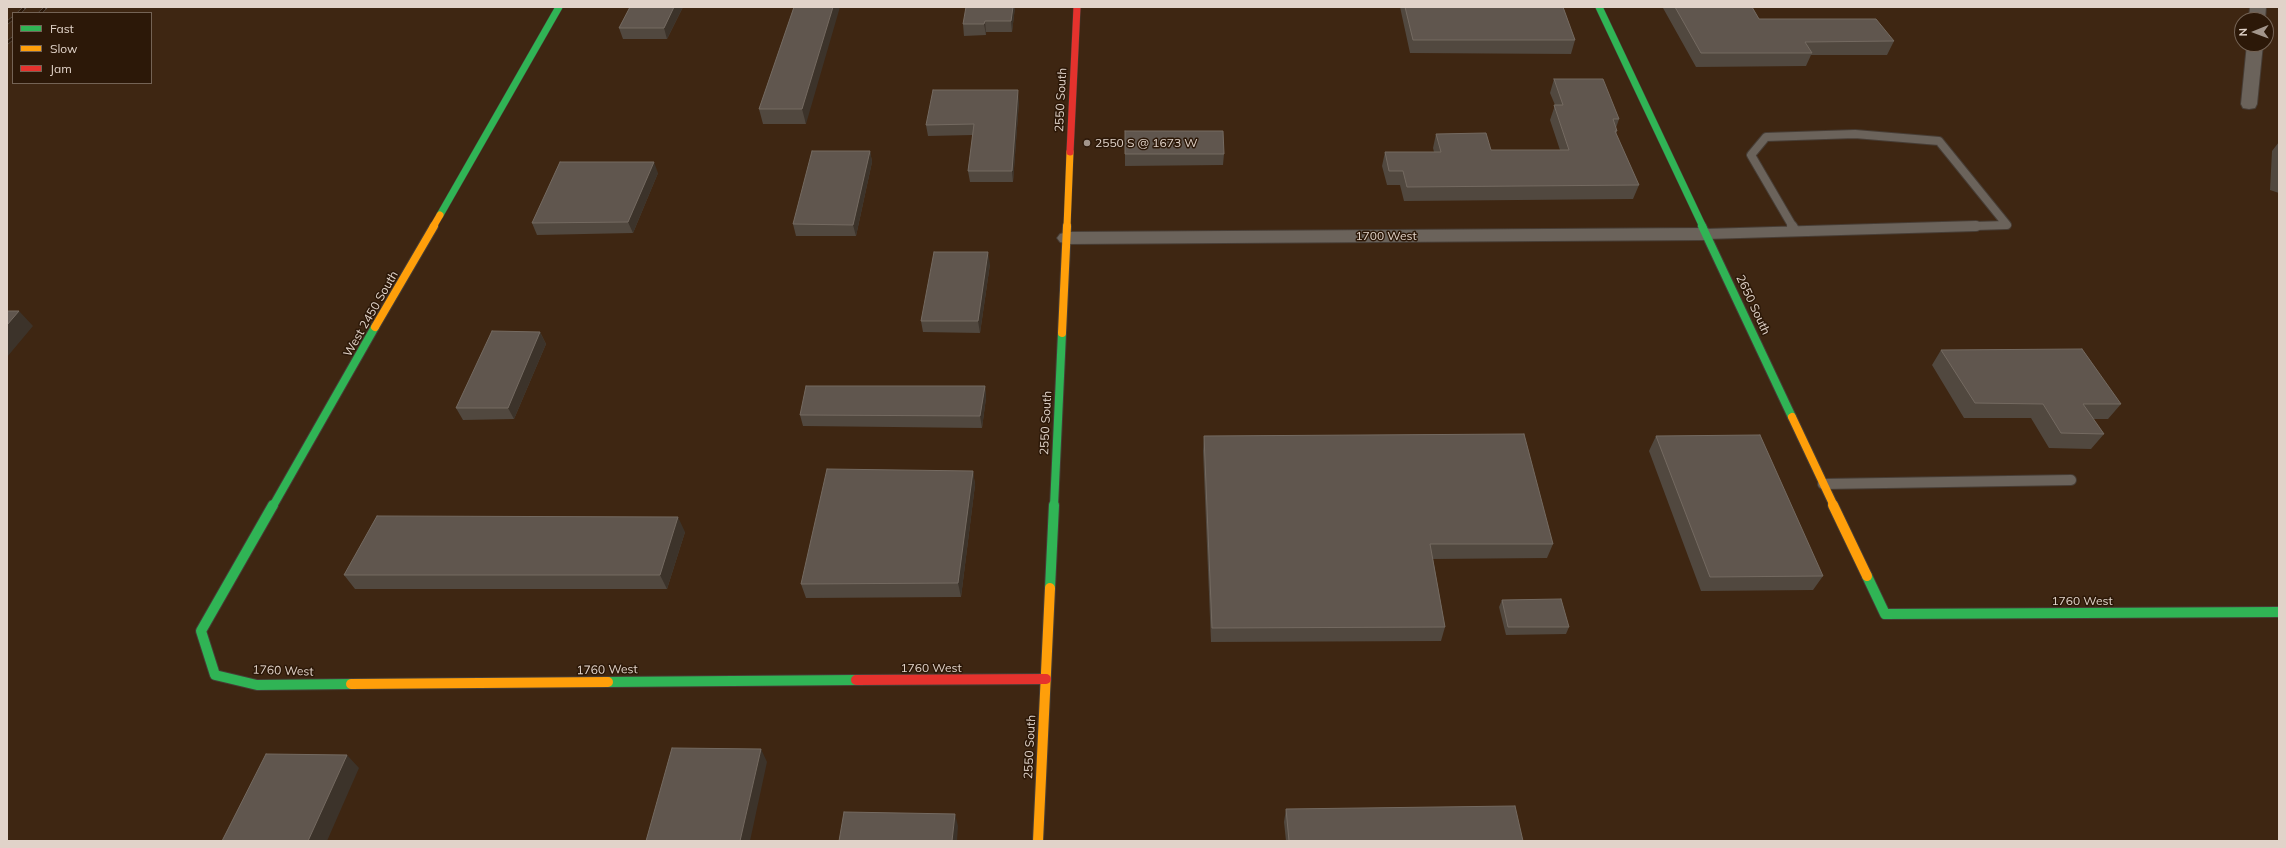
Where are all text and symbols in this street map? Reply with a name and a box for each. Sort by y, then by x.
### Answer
legend [12,12,152,84]
north arrow [2234,12,2274,52]
text: Fast [50,21,74,36]
text: N [2236,28,2250,36]
text: Slow [50,41,78,56]
text: Jam [50,61,72,76]
street label: 2550 South [1052,67,1070,133]
place label: 2550 S @ 1673 W [1095,136,1198,150]
marker: 2550 S @ 1673 W [1082,138,1092,148]
street label: 1700 West [1355,229,1417,243]
street label: West 2450 South [341,268,401,360]
street label: 2650 South [1733,273,1773,337]
street label: 2550 South [1037,390,1055,456]
street label: 1760 West [2051,594,2113,608]
street label: 1760 West [900,661,962,675]
street label: 1760 West [576,662,638,678]
street label: 1760 West [252,663,314,679]
street label: 2550 South [1021,714,1039,780]

